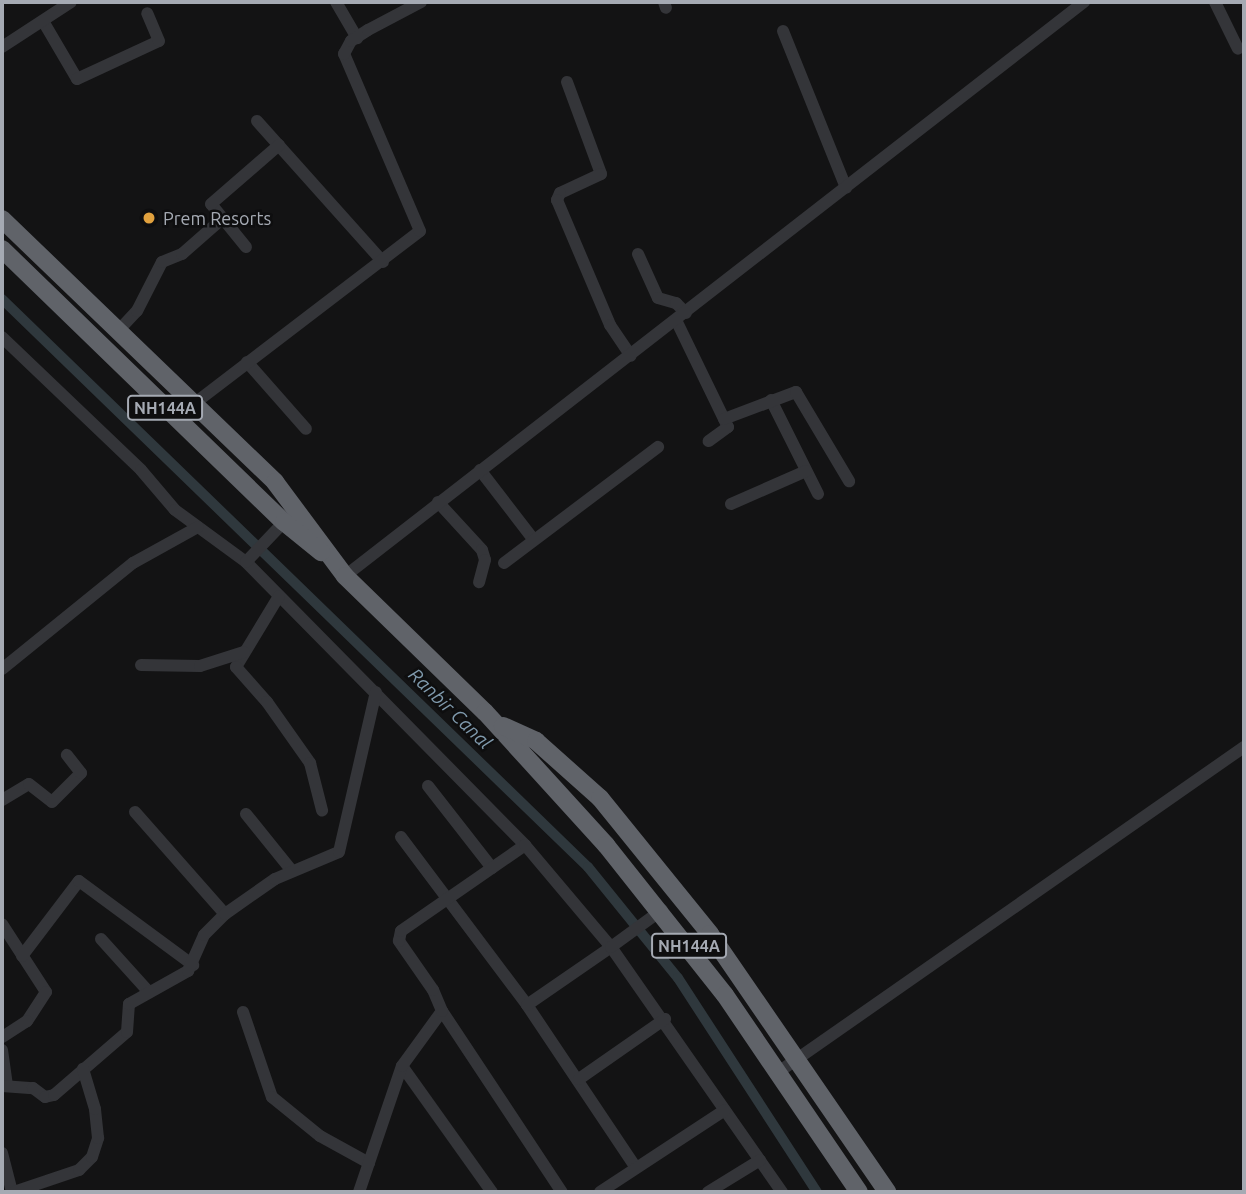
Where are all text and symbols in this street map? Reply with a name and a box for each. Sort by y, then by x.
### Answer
place label: Prem Resorts [163,207,271,229]
marker: Prem Resorts [141,210,157,226]
road number: NH144A [127,396,204,420]
water label: Ranbir Canal [404,664,496,754]
road number: NH144A [650,934,728,958]

